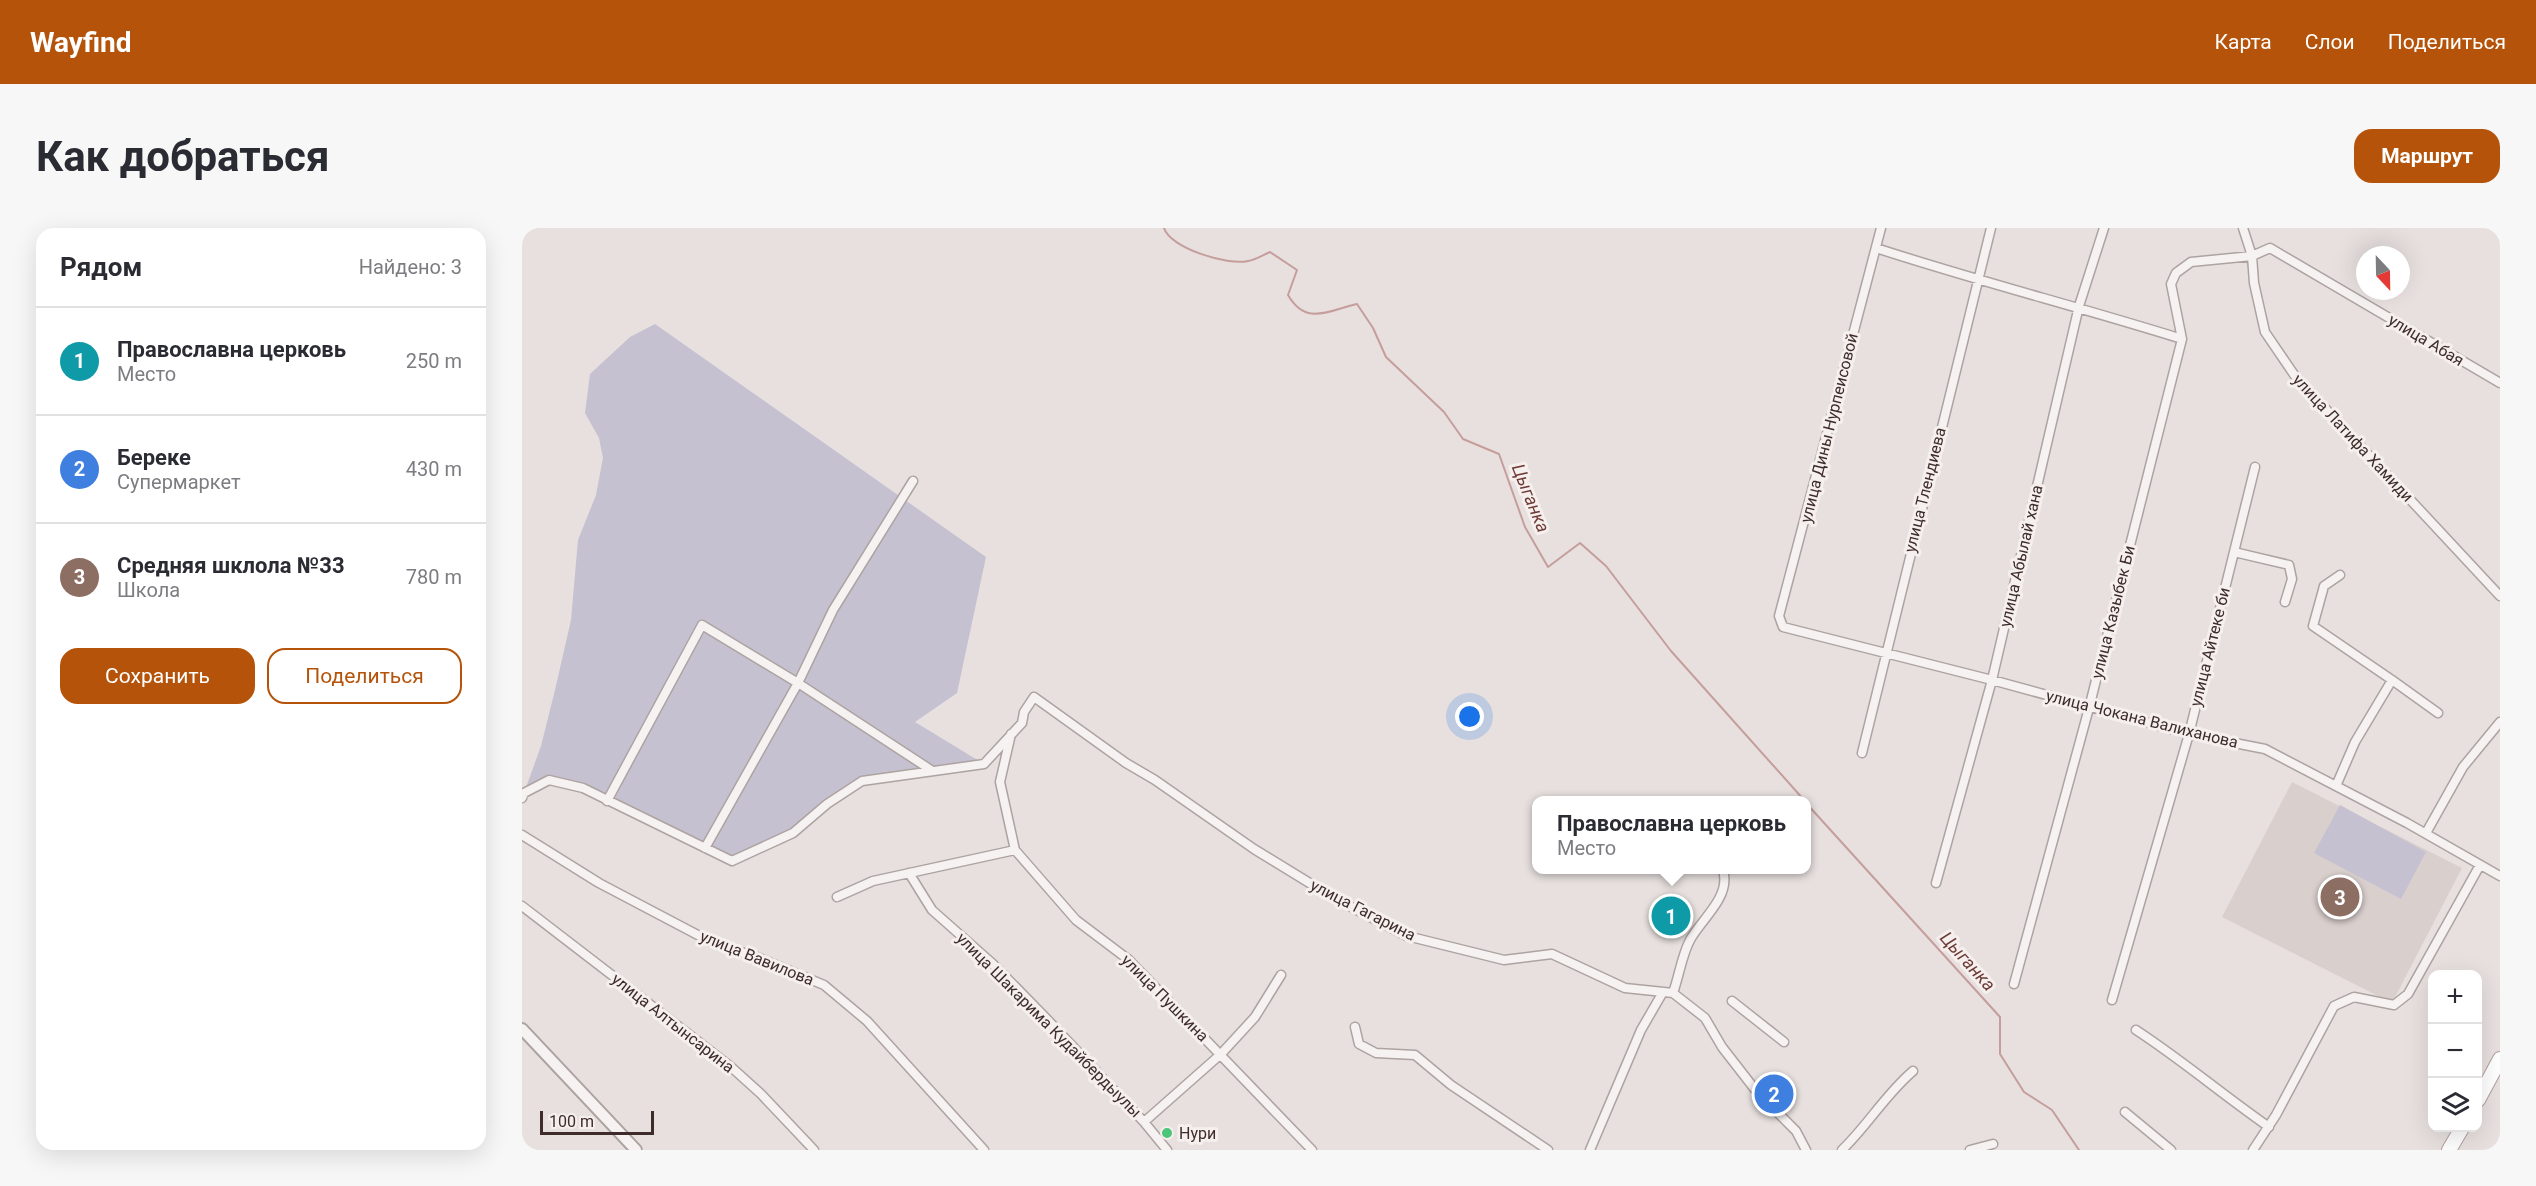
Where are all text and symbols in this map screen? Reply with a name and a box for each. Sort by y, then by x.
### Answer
text: Wayfind [30,26,131,59]
text: Карта [2215,30,2272,54]
text: Слои [2305,30,2355,54]
text: Поделиться [2388,30,2506,54]
button: Маршрут [2354,129,2500,183]
text: Как добраться [36,132,330,181]
north arrow [2356,246,2410,300]
text: Рядом [60,252,142,282]
text: Найдено: 3 [359,255,462,279]
street label: улица Абая [2385,310,2467,370]
street label: улица Дины Нурпеисовой [1796,331,1862,525]
text: Православна церковь [117,337,346,362]
text: 1 [74,349,85,373]
text: 250 m [406,349,462,373]
text: Место [117,362,176,386]
street label: улица Латифа Хамиди [2289,370,2417,506]
street label: улица Тлендиева [1900,425,1950,555]
text: Береке [117,445,191,470]
text: 2 [74,457,85,481]
text: 430 m [406,457,462,481]
water label: Цыганка [1508,461,1554,535]
text: Супермаркет [117,470,241,494]
street label: улица Абылай хана [1995,483,2047,629]
street label: улица Казыбек Би [2087,543,2139,681]
text: Средняя шклола №33 [117,553,345,578]
text: 3 [74,565,85,589]
text: 780 m [406,565,462,589]
text: Школа [117,578,180,602]
street label: улица Айтеке би [2186,585,2234,709]
button: Сохранить [60,648,255,704]
button: Поделиться [267,648,462,704]
street label: улица Чокана Валиханова [2044,686,2240,752]
your location [1455,702,1484,731]
popup [1532,796,1811,874]
text: Православна церковь [1557,811,1786,836]
text: Место [1557,836,1616,860]
pin: 3 [2320,874,2360,920]
street label: улица Гагарина [1307,875,1419,945]
pin: 1 [1652,894,1690,938]
street label: улица Вавилова [697,926,817,990]
water label: Цыганка [1936,927,2000,995]
street label: улица Шакарима Кудайбердыулы [953,929,1145,1121]
street label: улица Пушкина [1117,950,1213,1046]
street label: улица Алтынсарина [608,969,738,1077]
map controls [2428,970,2482,1132]
button: + [2428,970,2482,1024]
button: − [2428,1024,2482,1078]
pin: 2 [1754,1072,1794,1116]
button: layers [2428,1078,2482,1132]
scale bar [540,1108,654,1136]
text: 100 m [549,1112,594,1131]
place label: Нури [1179,1124,1216,1143]
marker: Нури [1160,1126,1174,1140]

